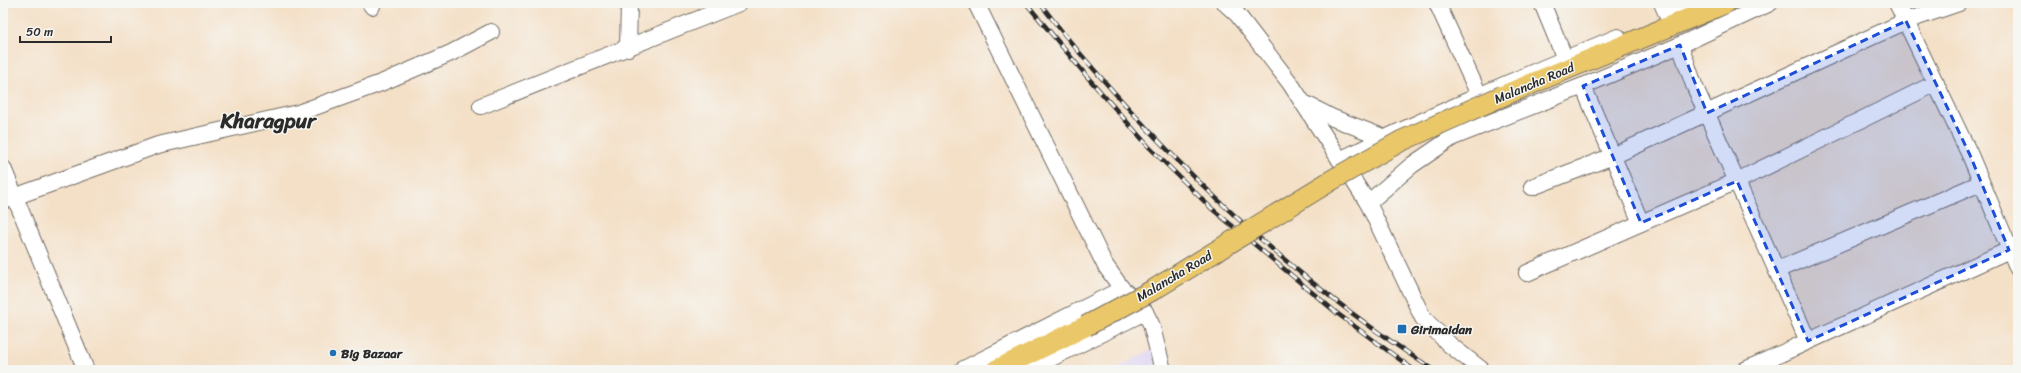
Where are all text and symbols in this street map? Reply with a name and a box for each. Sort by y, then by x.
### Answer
scale bar [20,18,111,44]
text: 50 m [26,21,53,43]
street label: Malancha Road [1490,55,1579,110]
district label: Kharagpur [219,102,318,140]
street label: Malancha Road [1131,244,1218,308]
place label: Girimaidan [1410,318,1473,341]
marker: Girimaidan [1396,323,1408,335]
place label: Big Bazaar [341,342,404,365]
marker: Big Bazaar [328,348,338,358]

